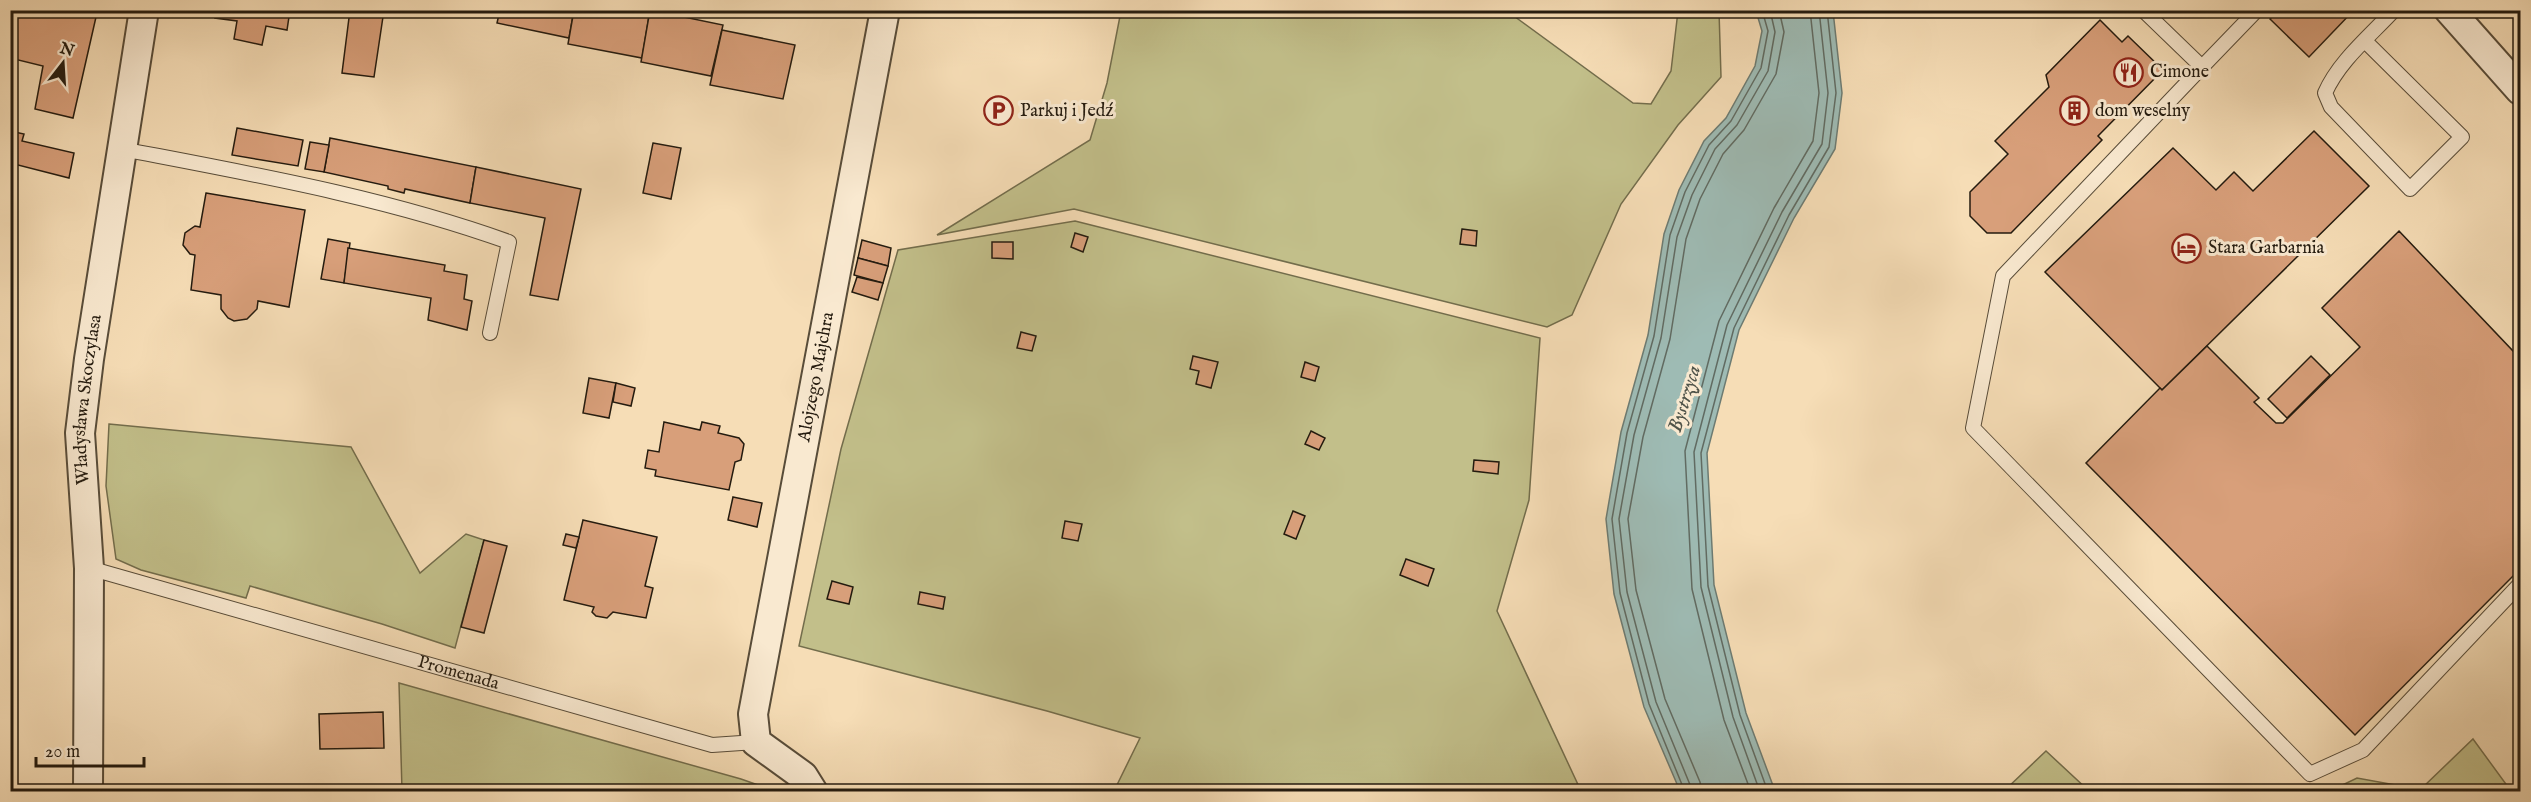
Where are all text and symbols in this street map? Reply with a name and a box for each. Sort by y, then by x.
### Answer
north arrow [33,33,93,93]
text: N [56,39,76,62]
restaurant icon: Cimone [2113,56,2145,88]
place label: Cimone [2150,61,2209,84]
parking icon: Parkuj i Jedź [983,95,1015,127]
building icon: dom weselny [2058,95,2090,127]
place label: Parkuj i Jedź [1020,100,1114,123]
place label: dom weselny [2095,100,2190,123]
hotel icon: Stara Garbarnia [2171,232,2203,264]
place label: Stara Garbarnia [2208,237,2325,260]
street label: Alojzego Majchra [793,310,840,445]
street label: Władysława Skoczylasa [68,313,107,486]
water label: Bystrzyca [1663,362,1707,435]
street label: Promenada [415,650,502,695]
scale bar [36,730,144,768]
text: 20 m [45,741,80,764]

